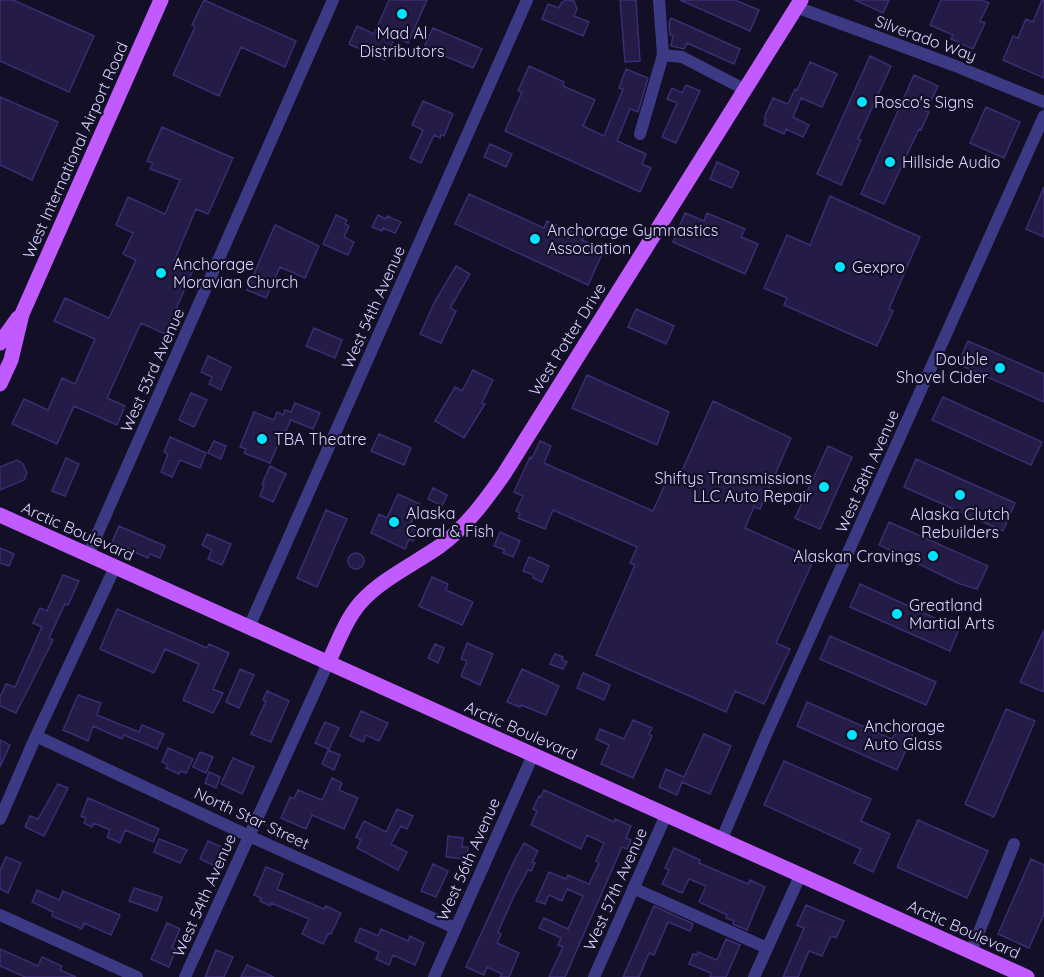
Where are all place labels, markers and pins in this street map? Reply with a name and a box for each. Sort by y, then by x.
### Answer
marker: Mad Al Distributors [395,7,409,21]
place label: Mad Al Distributors [360,23,444,61]
place label: Rosco's Signs [874,92,974,112]
marker: Rosco's Signs [855,95,869,109]
place label: Hillside Audio [902,152,1000,172]
marker: Hillside Audio [883,155,897,169]
place label: Anchorage Gymnastics Association [547,220,718,258]
marker: Anchorage Gymnastics Association [528,232,542,246]
place label: Anchorage Moravian Church [173,254,298,292]
place label: Gexpro [852,257,905,277]
marker: Gexpro [833,260,847,274]
marker: Anchorage Moravian Church [154,266,168,280]
place label: Double Shovel Cider [896,349,988,387]
marker: Double Shovel Cider [993,361,1007,375]
place label: TBA Theatre [274,429,367,449]
marker: TBA Theatre [255,432,269,446]
place label: Shiftys Transmissions LLC Auto Repair [654,468,812,506]
marker: Shiftys Transmissions LLC Auto Repair [817,480,831,494]
marker: Alaska Clutch Rebuilders [953,488,967,502]
place label: Alaska Coral & Fish [406,503,494,541]
place label: Alaska Clutch Rebuilders [910,504,1010,542]
marker: Alaska Coral & Fish [387,515,401,529]
place label: Alaskan Cravings [794,546,921,566]
marker: Alaskan Cravings [926,549,940,563]
place label: Greatland Martial Arts [909,595,994,633]
marker: Greatland Martial Arts [890,607,904,621]
place label: Anchorage Auto Glass [864,716,945,754]
marker: Anchorage Auto Glass [845,728,859,742]

